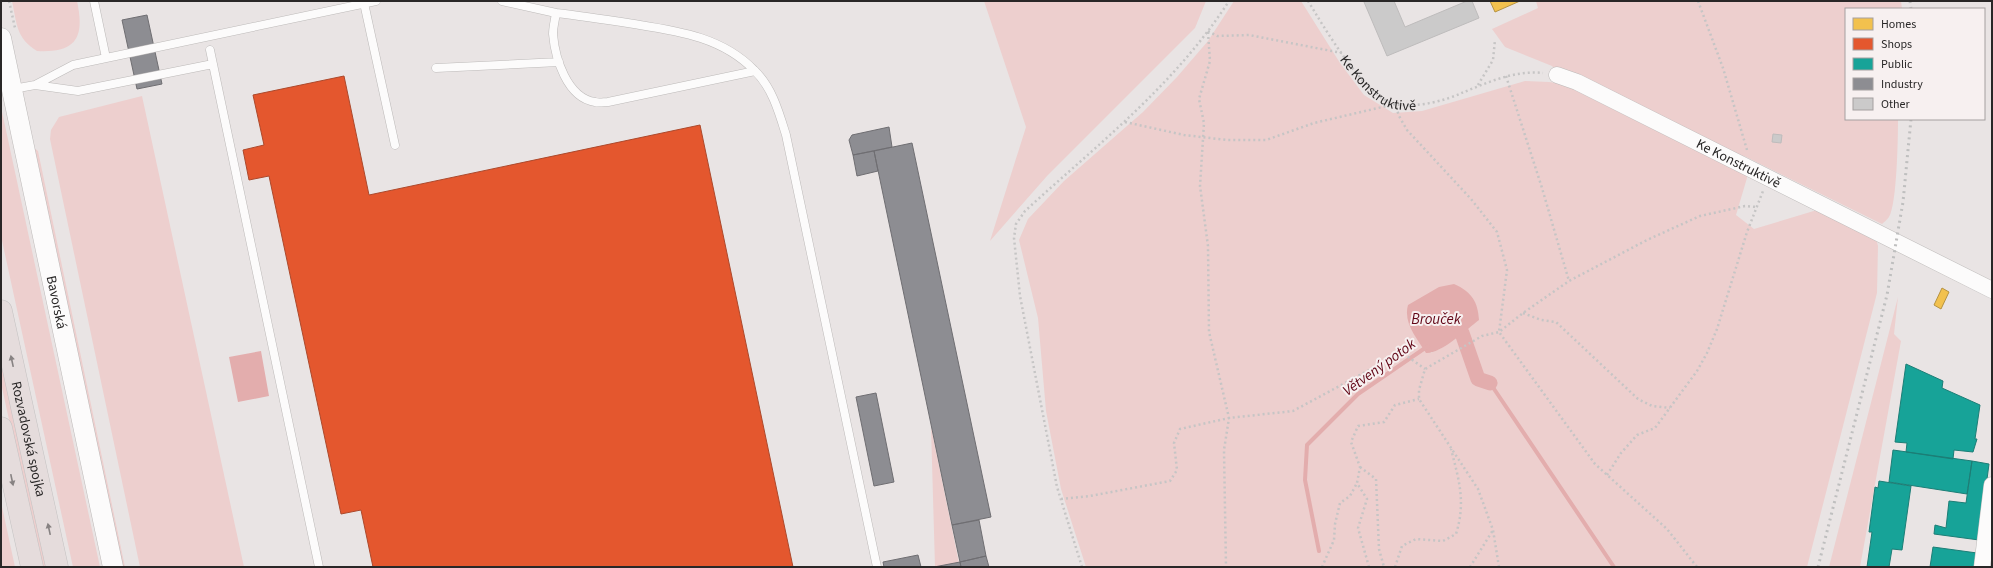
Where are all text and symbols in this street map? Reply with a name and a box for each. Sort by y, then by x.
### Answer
legend [1845,8,1985,120]
text: Homes [1881,16,1916,33]
text: Shops [1881,36,1912,53]
street label: Ke Konstruktivě [1335,51,1416,116]
text: Public [1881,56,1913,73]
text: Industry [1881,76,1923,93]
text: Other [1881,96,1911,113]
street label: Ke Konstruktivě [1693,134,1784,194]
street label: Bavorská [41,274,71,331]
water label: Brouček [1411,309,1462,330]
water label: Větvený potok [1339,333,1421,401]
one-way arrow [8,355,14,367]
street label: Rozvadovská spojka [6,380,50,499]
one-way arrow [10,474,16,486]
one-way arrow [45,523,51,535]

